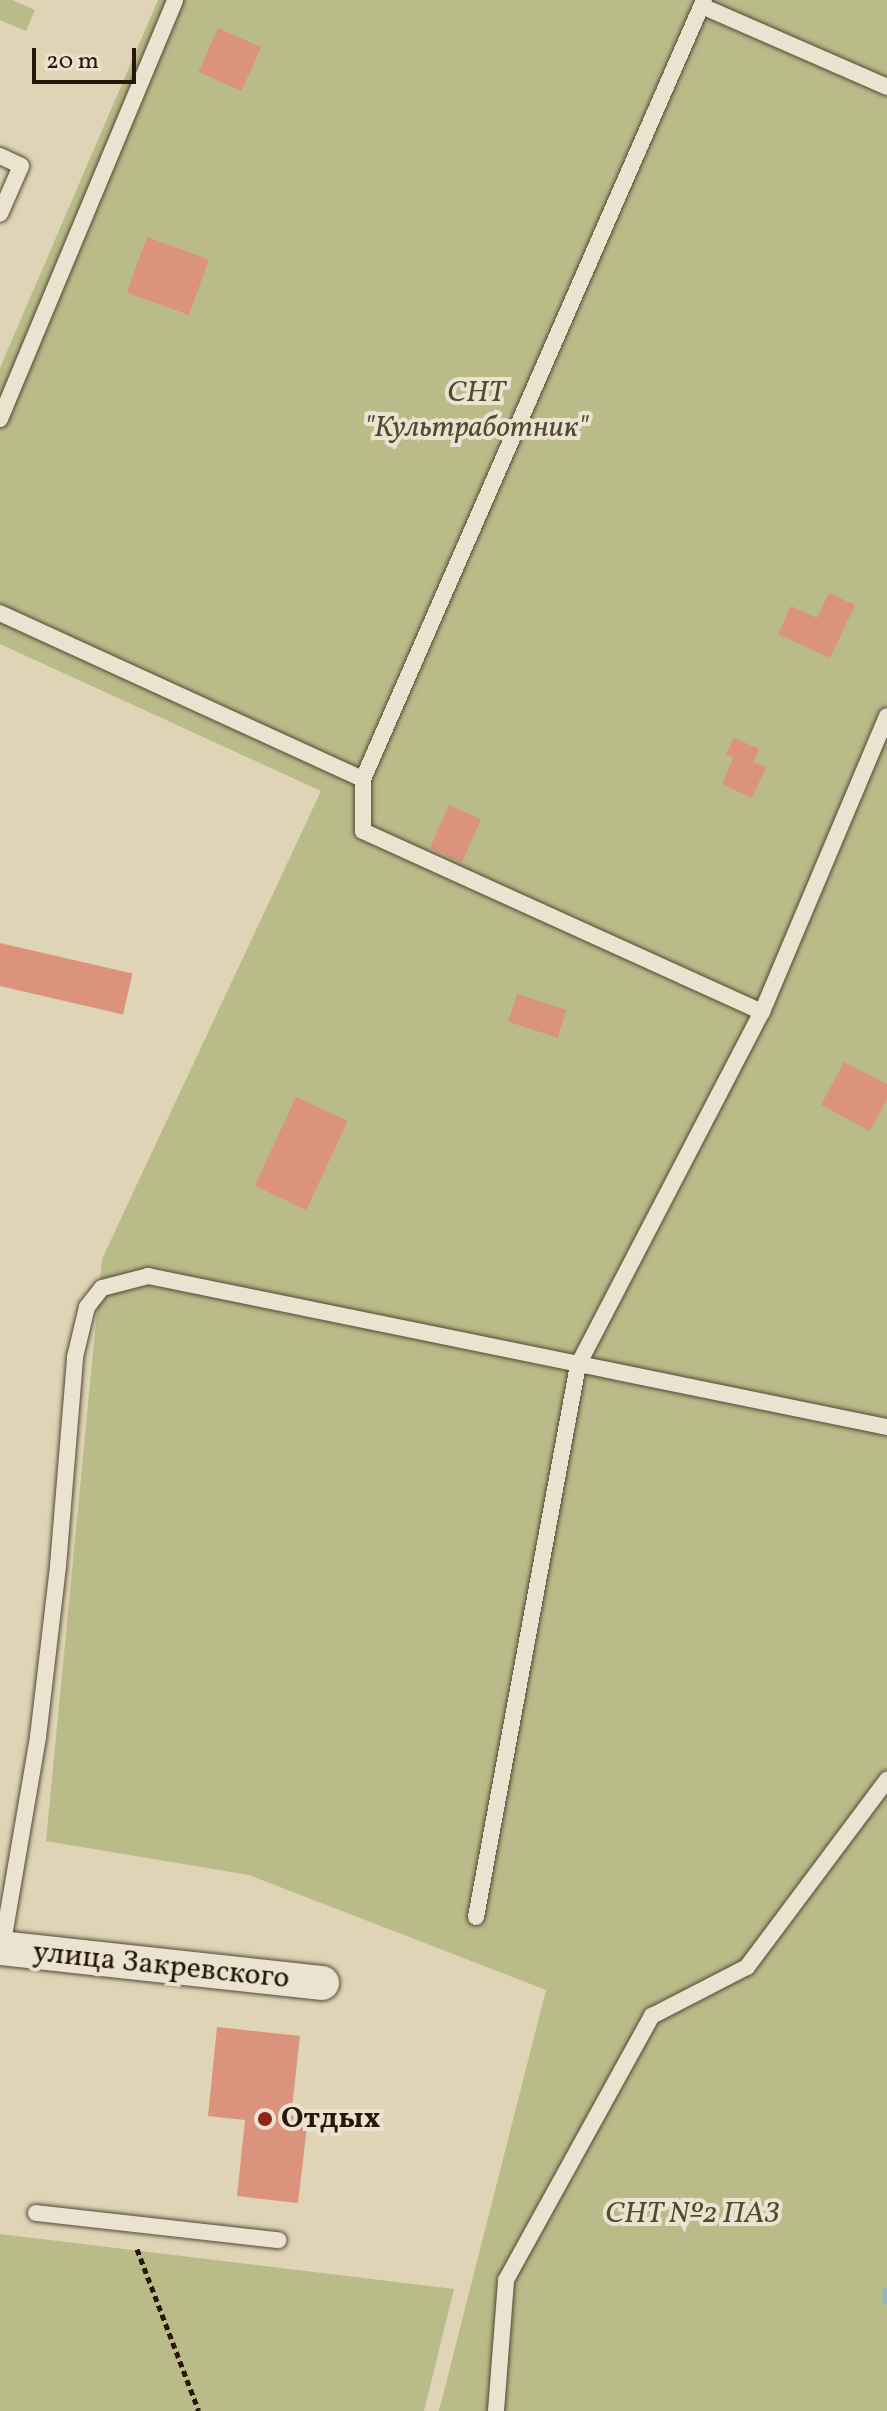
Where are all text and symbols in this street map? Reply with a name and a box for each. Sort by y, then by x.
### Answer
scale bar [36,32,140,82]
text: 20 m [46,45,99,79]
park label: СНТ "Культработник" [364,375,588,446]
street label: улица Закревского [31,1935,291,1997]
place label: Отдых [281,2101,380,2137]
marker: Отдых [256,2110,274,2128]
park label: СНТ №2 ПАЗ [605,2196,779,2232]

